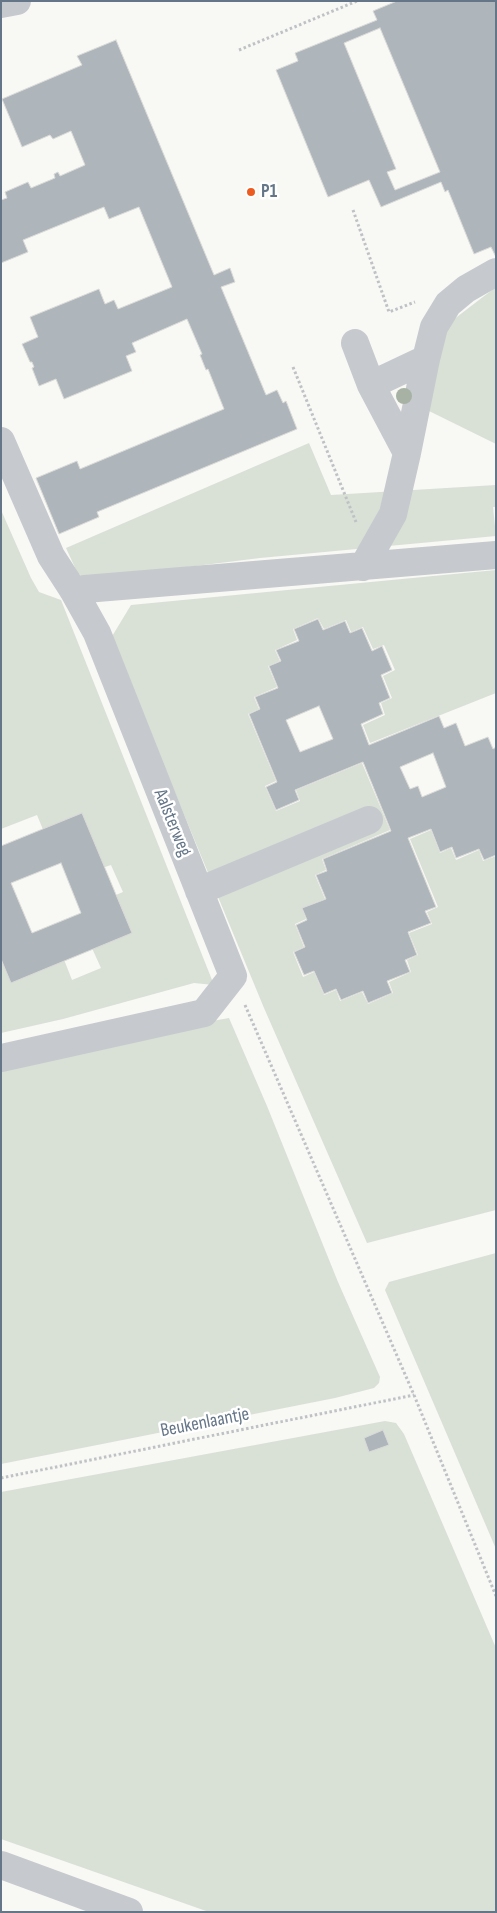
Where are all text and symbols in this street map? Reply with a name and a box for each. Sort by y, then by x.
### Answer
place label: P1 [261,181,277,203]
marker: P1 [245,186,257,198]
street label: Aalsterweg [148,786,196,860]
street label: Beukenlaantje [159,1403,251,1443]

